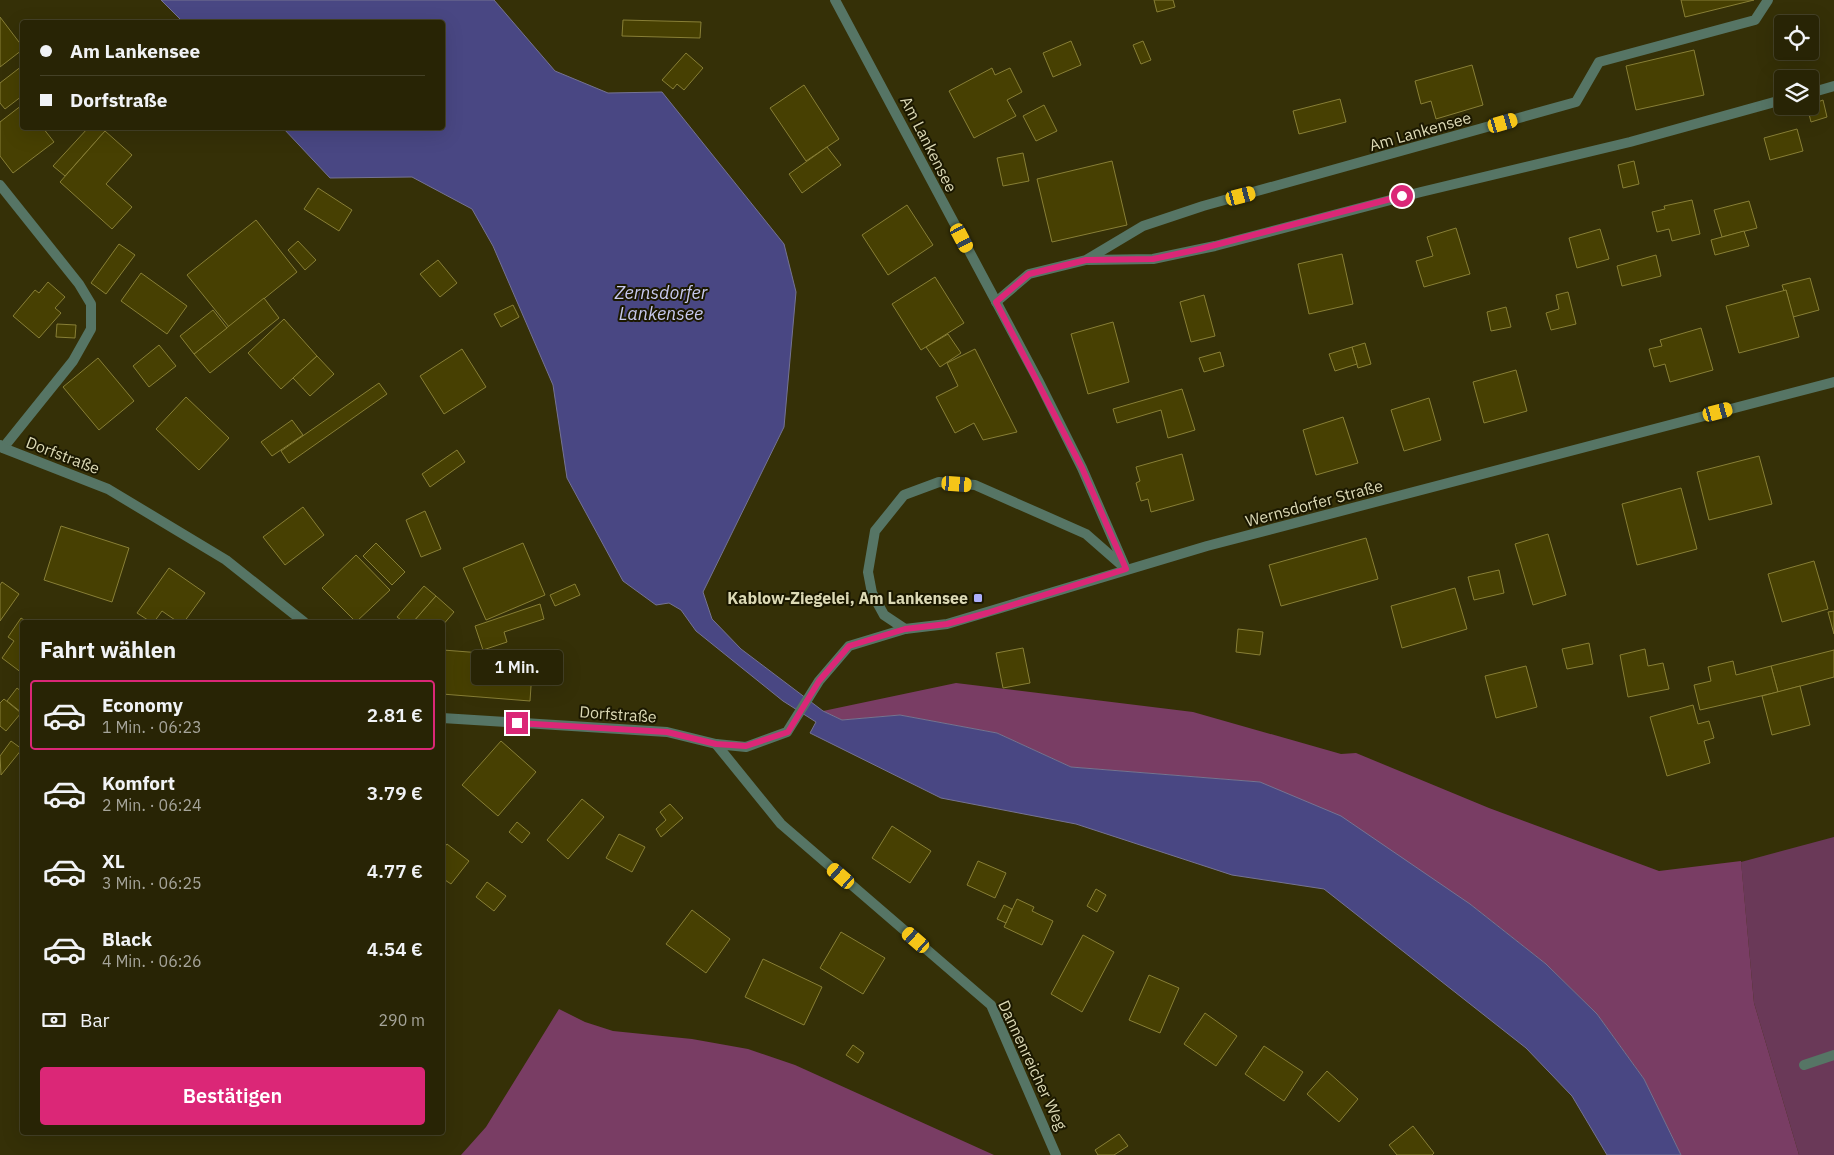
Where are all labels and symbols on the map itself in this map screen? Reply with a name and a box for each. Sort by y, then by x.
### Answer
street label: Am Lankensee [896,93,962,196]
street label: Am Lankensee [1367,107,1473,155]
car [1486,112,1519,134]
car [1224,185,1257,207]
route start [1391,185,1413,207]
car [948,221,975,255]
water label: Zernsdorfer Lankensee [614,281,708,325]
car [1701,401,1734,423]
street label: Dorfstraße [23,432,103,478]
car [941,475,972,493]
street label: Wernsdorfer Straße [1243,475,1385,531]
place label: Kablow-Ziegelei, Am Lankensee [727,588,968,608]
marker: Kablow-Ziegelei, Am Lankensee [972,592,984,604]
callout: 1 Min. [471,650,563,686]
street label: Dorfstraße [579,701,658,727]
route end [506,712,528,734]
car [824,860,857,892]
car [899,924,932,956]
street label: Dannenreicher Weg [994,997,1072,1133]

